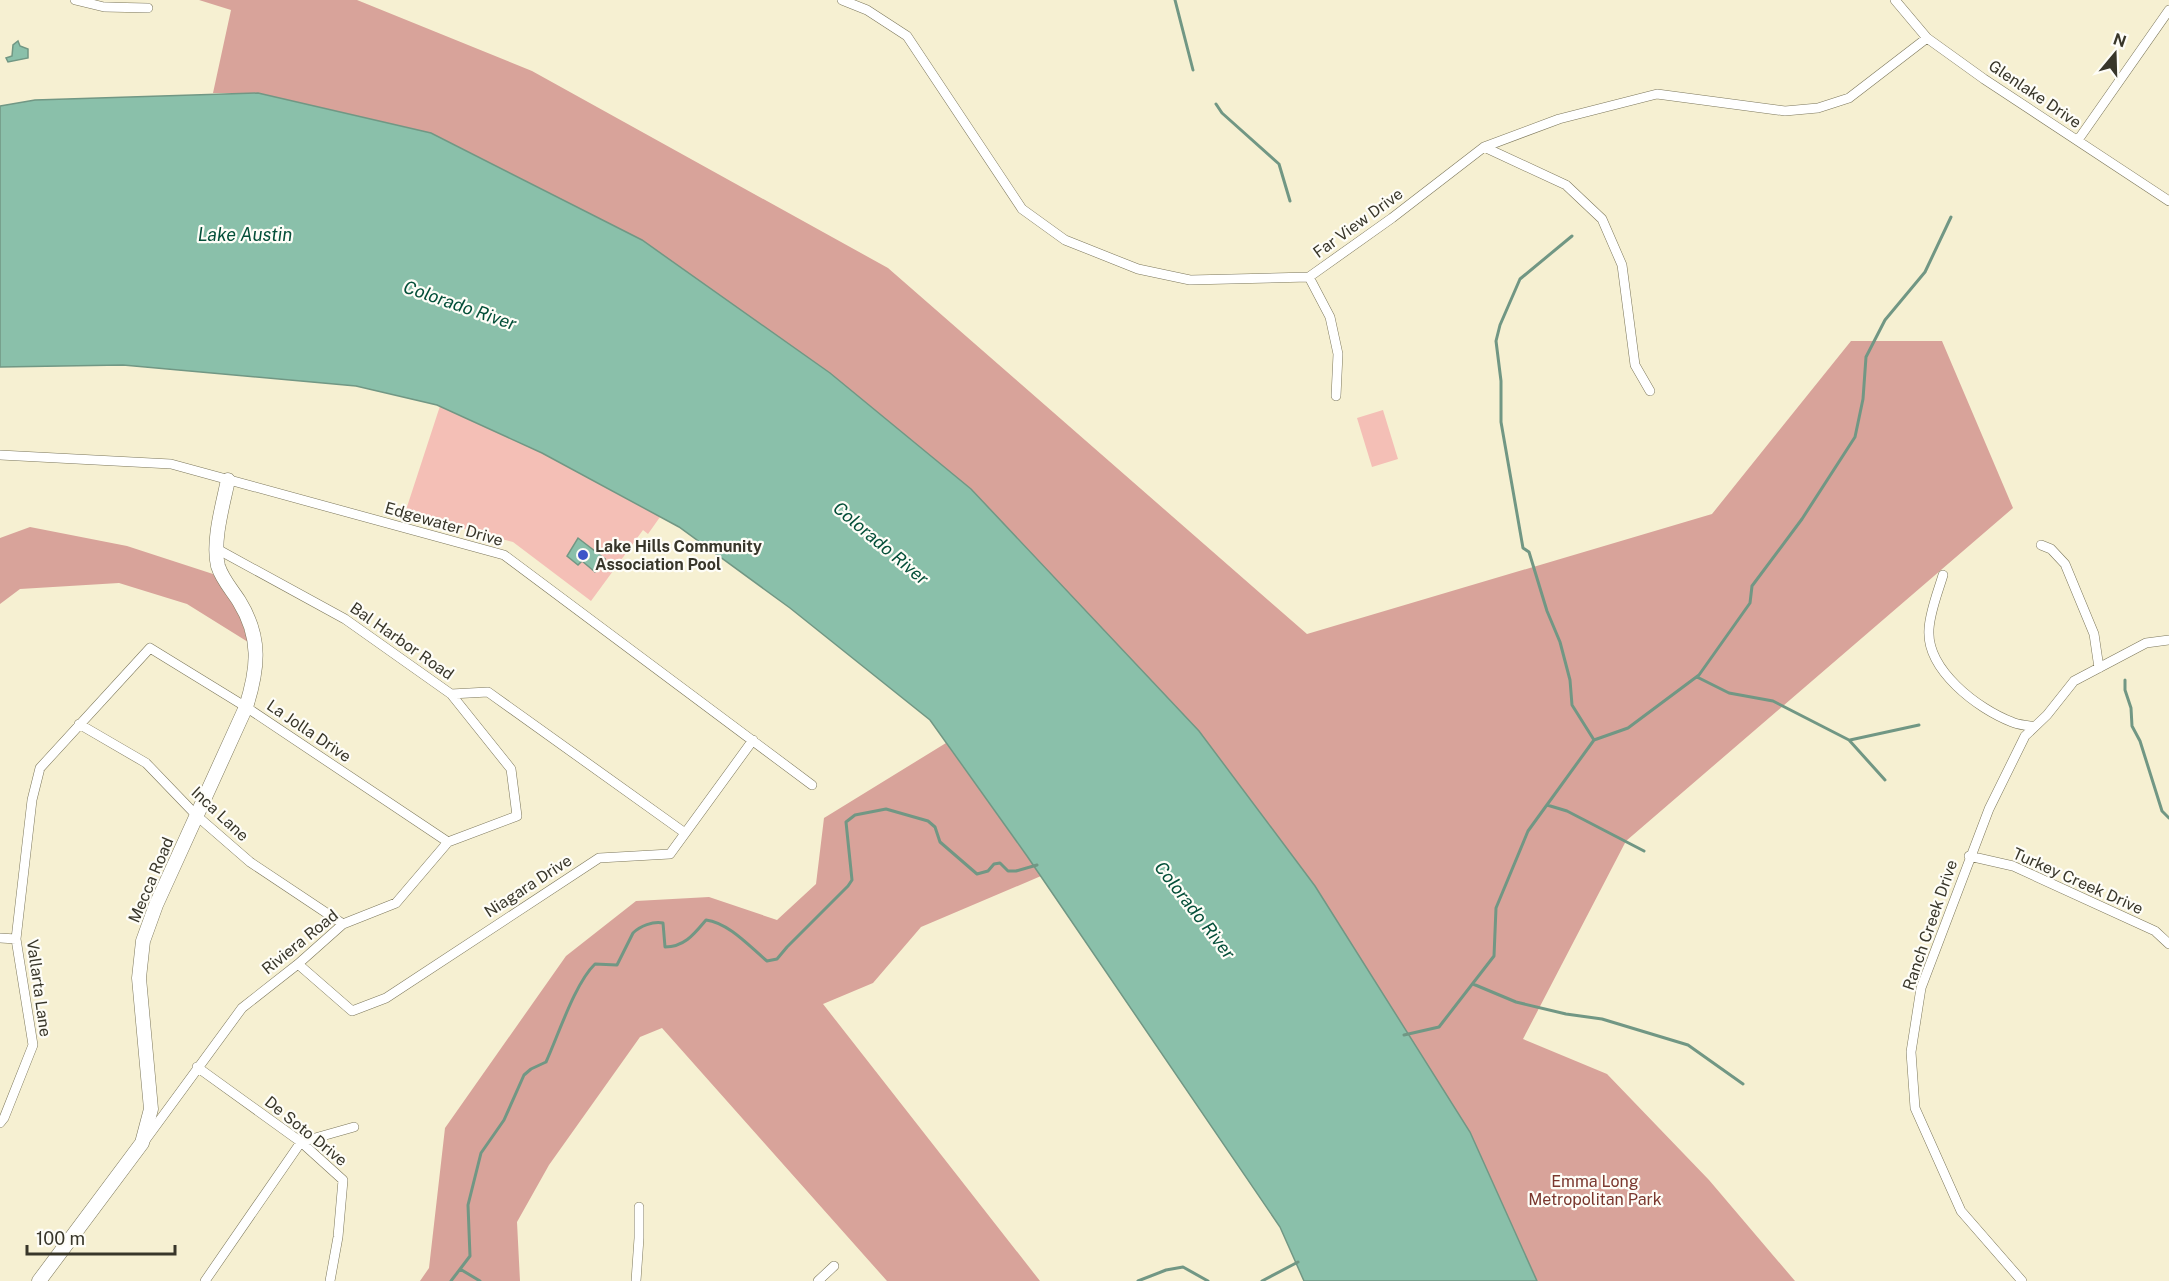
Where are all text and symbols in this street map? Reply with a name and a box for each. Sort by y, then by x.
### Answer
north arrow [2085,24,2145,84]
text: N [2111,29,2129,51]
street label: Glenlake Drive [1985,56,2085,132]
street label: Far View Drive [1309,184,1407,262]
water label: Lake Austin [198,224,292,245]
water label: Colorado River [401,276,519,334]
water label: Colorado River [829,497,933,589]
street label: Edgewater Drive [383,498,505,550]
place label: Lake Hills Community Association Pool [595,537,762,574]
marker: Lake Hills Community Association Pool [576,548,590,562]
street label: Bal Harbor Road [346,598,458,684]
street label: La Jolla Drive [263,696,355,766]
street label: Inca Lane [187,783,253,845]
street label: Mecca Road [124,834,178,926]
street label: Turkey Creek Drive [2010,844,2146,918]
street label: Niagara Drive [481,851,575,921]
water label: Colorado River [1150,857,1240,963]
street label: Ranch Creek Drive [1899,857,1961,993]
street label: Riviera Road [258,906,342,978]
street label: Vallarta Lane [23,938,55,1038]
street label: De Soto Drive [261,1092,351,1170]
park label: Emma Long Metropolitan Park [1528,1172,1662,1209]
scale bar [27,1218,176,1256]
text: 100 m [36,1228,85,1249]

